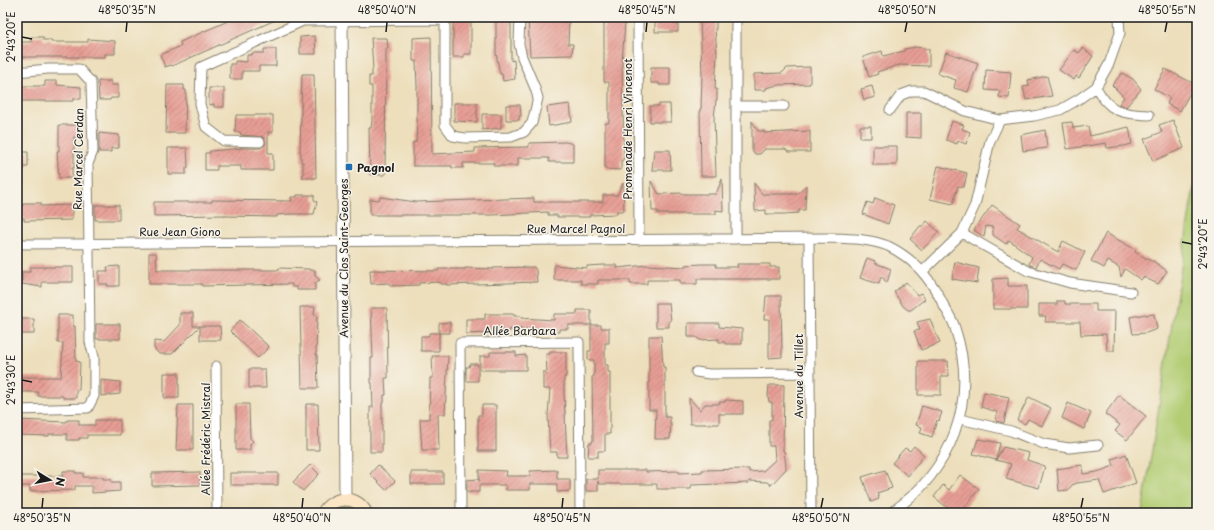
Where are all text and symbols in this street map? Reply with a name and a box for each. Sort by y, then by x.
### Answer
text: 48°50'35"N [98,2,156,17]
text: 48°50'40"N [358,2,416,17]
text: 48°50'45"N [618,2,676,17]
text: 48°50'50"N [878,2,936,17]
text: 48°50'55"N [1138,2,1196,17]
text: 2°43'20"E [3,12,18,62]
street label: Promenade Henri Vincenot [619,58,636,200]
street label: Rue Marcel Cerdan [69,108,87,210]
place label: Pagnol [357,159,394,176]
marker: Pagnol [344,162,354,172]
street label: Avenue du Clos Saint-Georges [335,178,352,338]
text: 2°43'20"E [1195,219,1210,269]
street label: Rue Marcel Pagnol [527,220,625,237]
street label: Rue Jean Giono [139,223,221,240]
street label: Allée Barbara [484,322,557,339]
street label: Avenue du Tillet [790,333,807,418]
text: 2°43'30"E [3,355,18,405]
street label: Allée Frédéric Mistral [197,383,214,495]
north arrow [30,460,70,500]
text: N [51,476,69,488]
text: 48°50'35"N [13,510,71,525]
text: 48°50'40"N [273,510,331,525]
text: 48°50'45"N [533,510,591,525]
text: 48°50'50"N [792,510,850,525]
text: 48°50'55"N [1052,510,1110,525]

